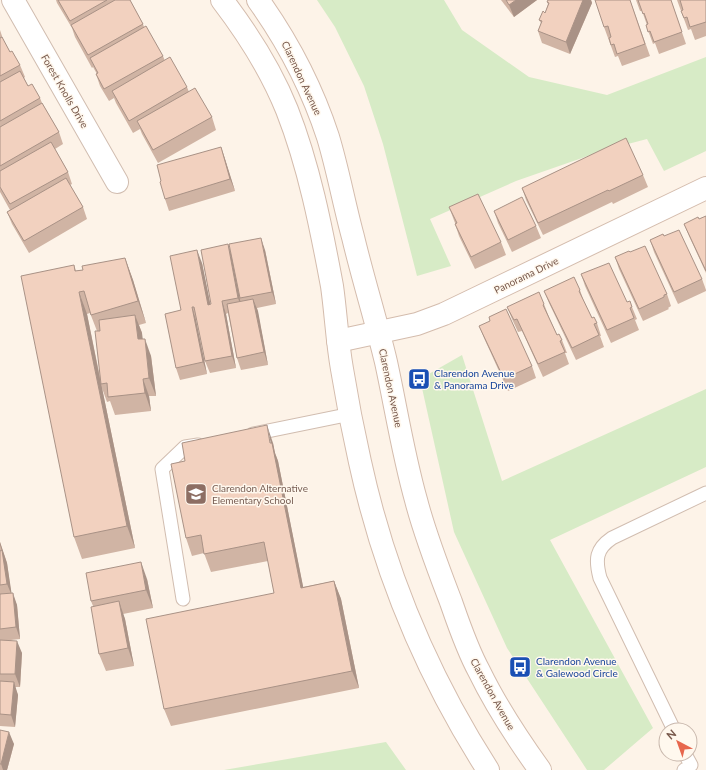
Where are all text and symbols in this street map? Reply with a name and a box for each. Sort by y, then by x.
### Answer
street label: Clarendon Avenue [280,39,324,117]
street label: Forest Knolls Drive [39,52,91,130]
street label: Panorama Drive [492,254,560,296]
street label: Clarendon Avenue [377,347,405,429]
bus stop icon: Clarendon Avenue & Panorama Drive [406,366,432,392]
place label: Clarendon Avenue & Panorama Drive [434,367,515,391]
school or university icon: Clarendon Alternative Elementary School [183,481,209,507]
place label: Clarendon Alternative Elementary School [212,482,308,506]
bus stop icon: Clarendon Avenue & Galewood Circle [507,654,533,680]
place label: Clarendon Avenue & Galewood Circle [536,655,618,679]
street label: Clarendon Avenue [468,656,518,732]
north arrow [658,722,698,762]
text: N [664,726,679,742]

